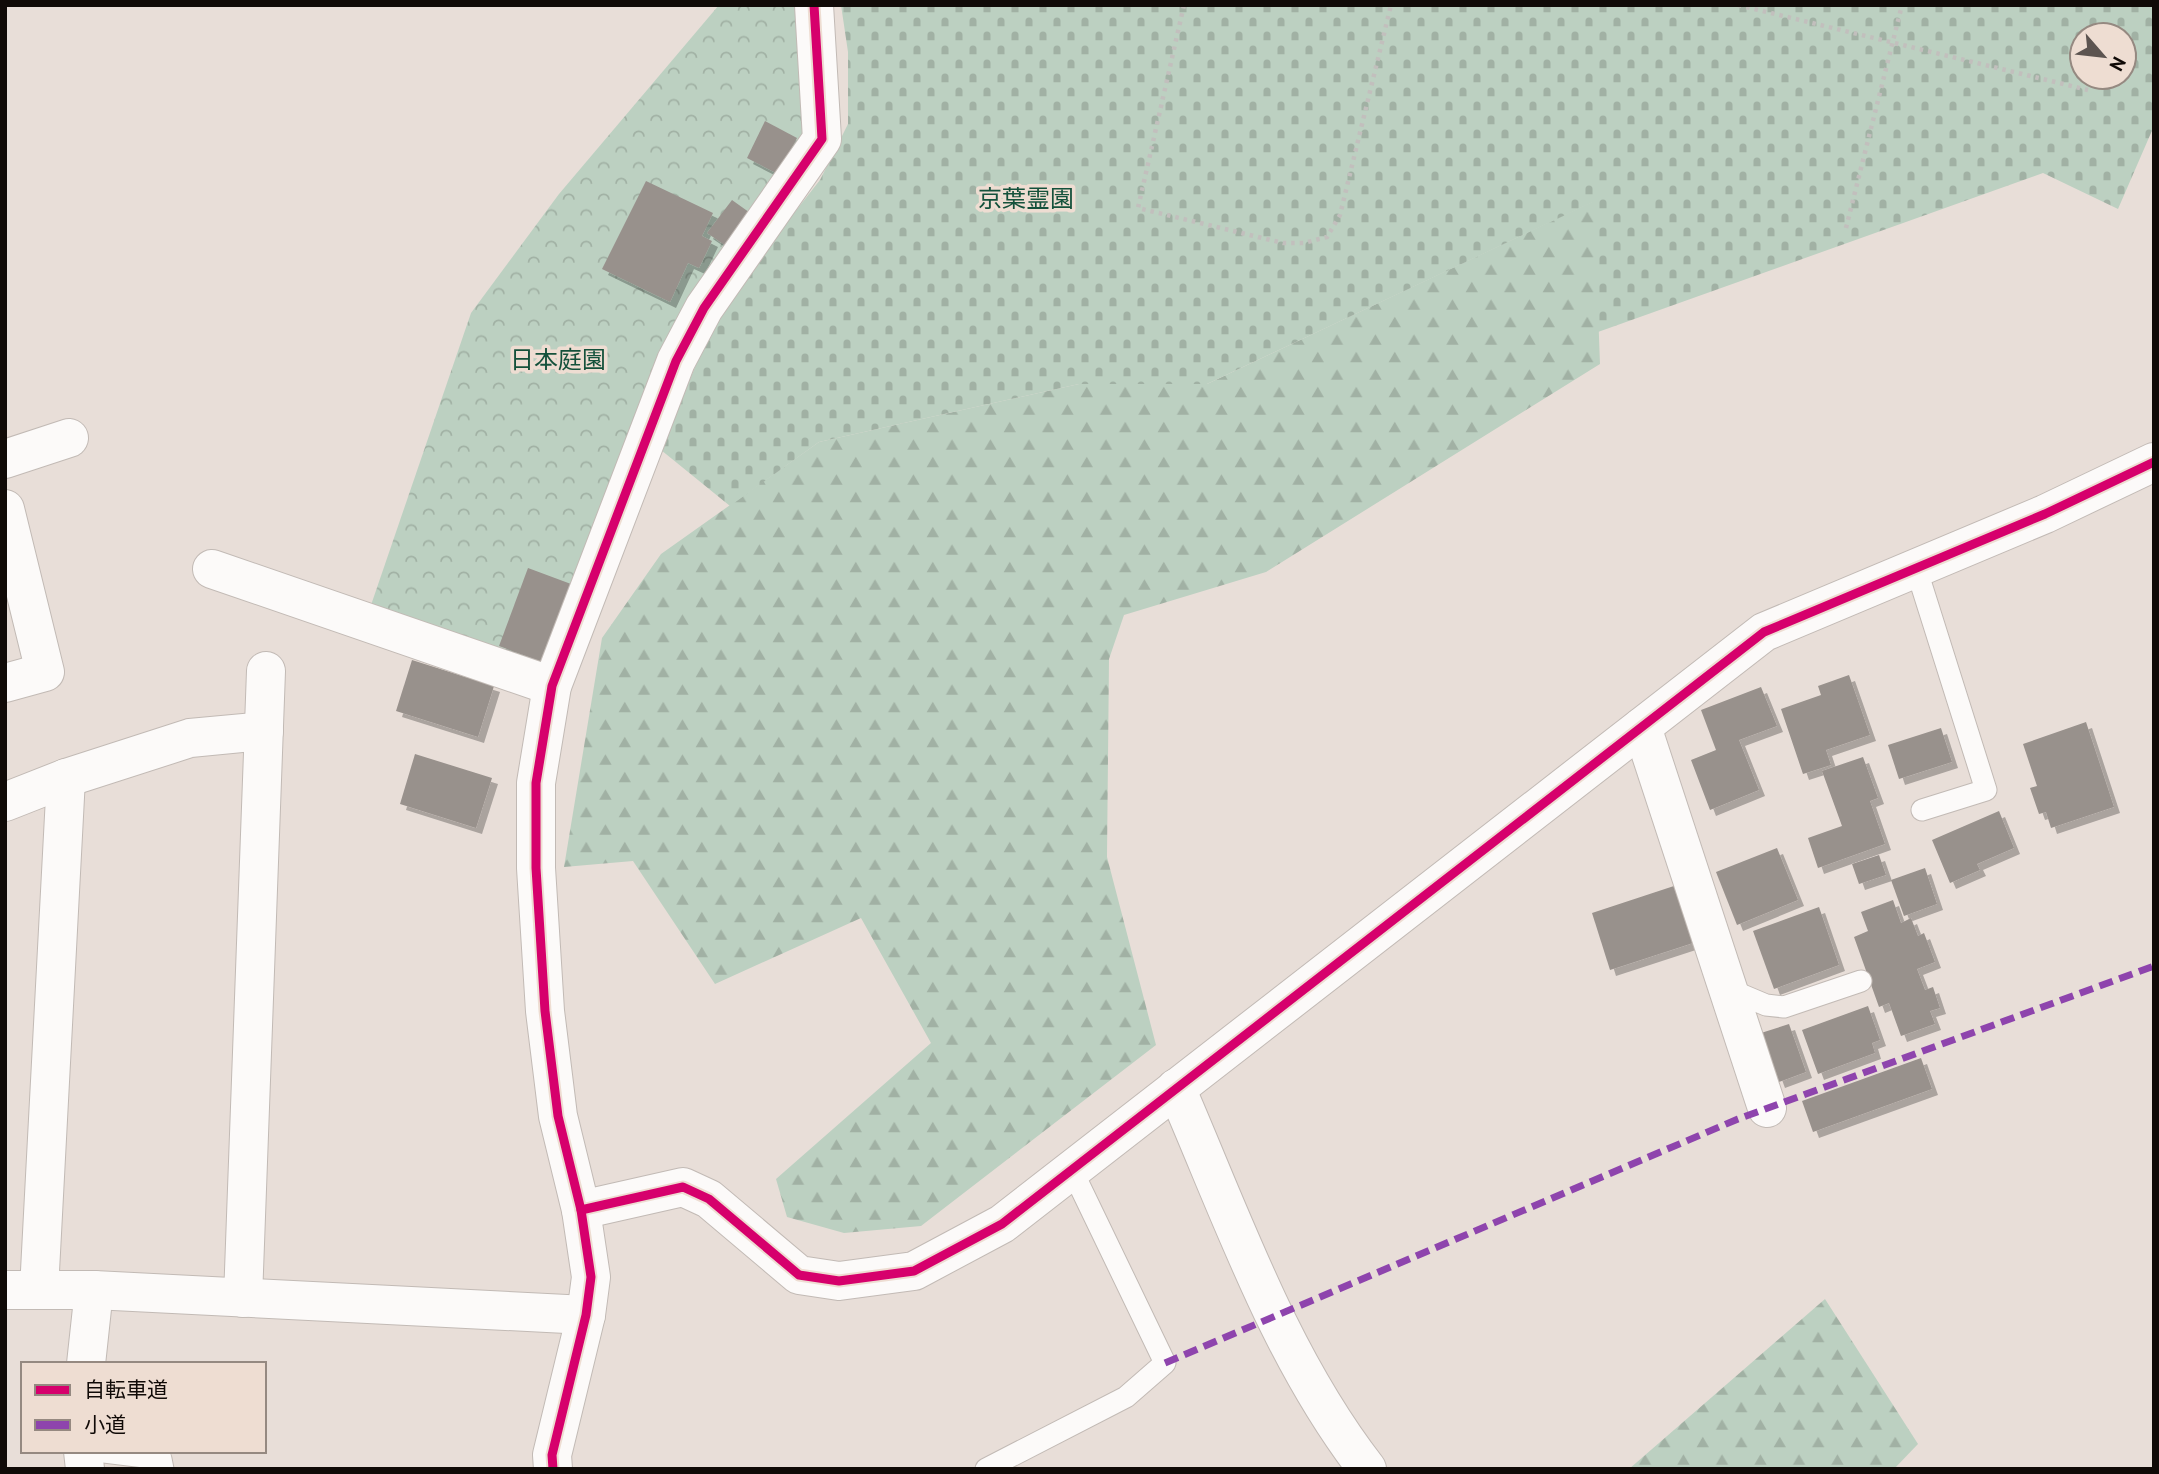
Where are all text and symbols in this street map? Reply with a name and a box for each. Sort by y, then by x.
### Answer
north arrow [2068,21,2138,91]
text: N [2104,53,2132,75]
park label: 京葉霊園 [978,183,1074,214]
park label: 日本庭園 [510,344,606,375]
legend [21,1362,266,1453]
text: 自転車道 [84,1376,168,1403]
text: 小道 [84,1411,126,1438]

